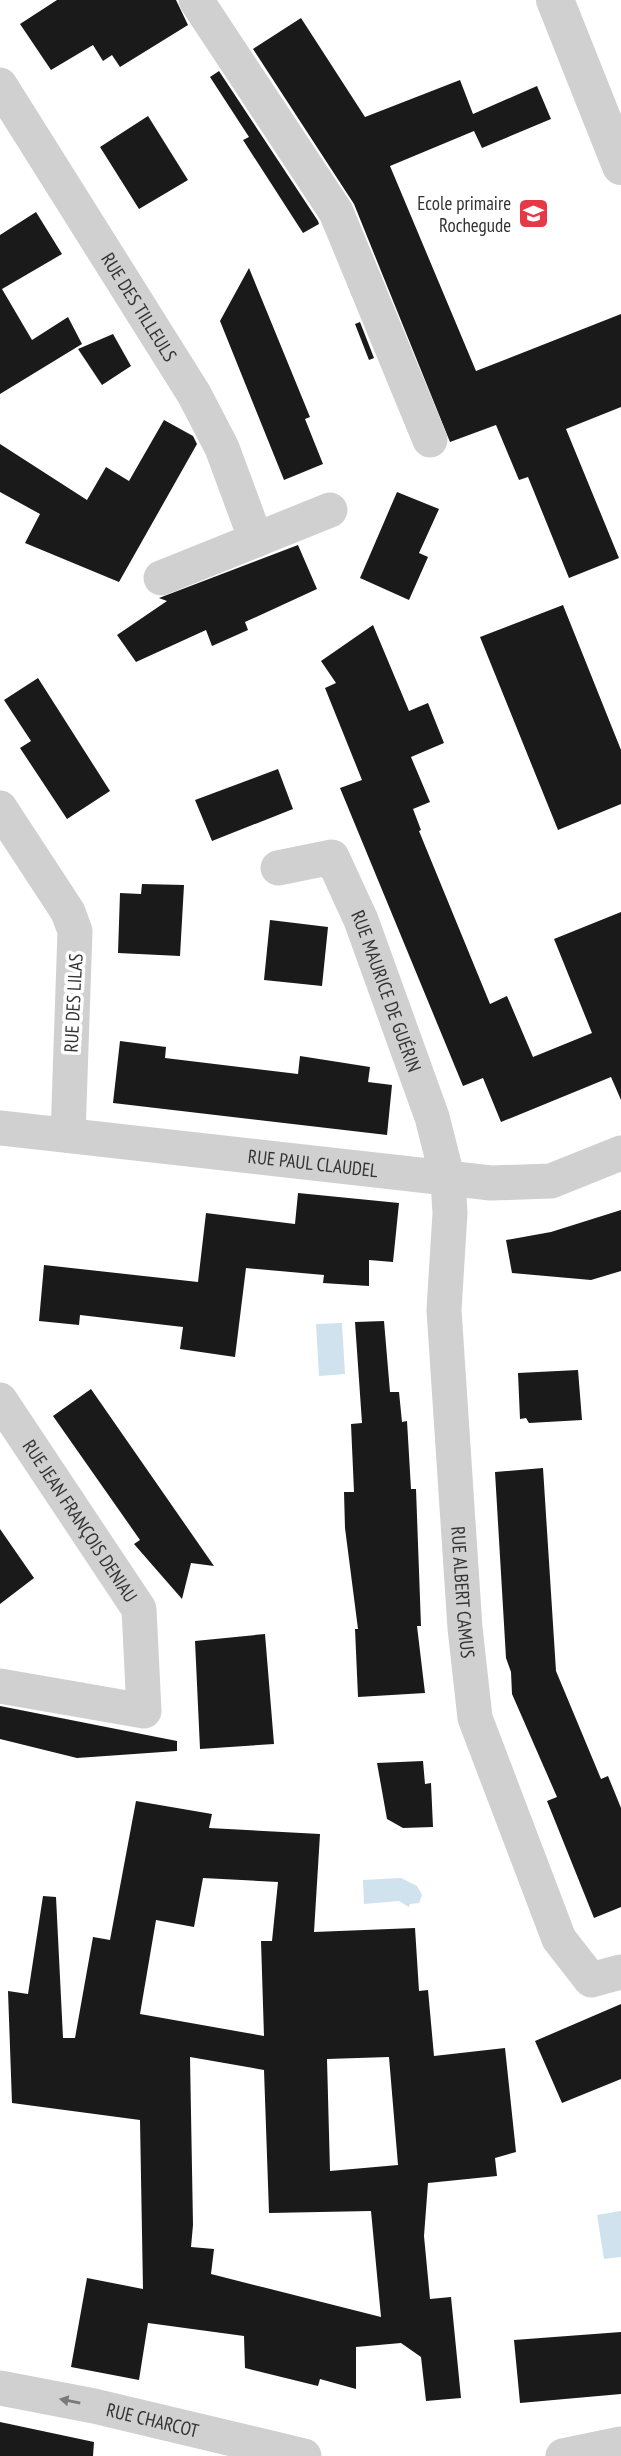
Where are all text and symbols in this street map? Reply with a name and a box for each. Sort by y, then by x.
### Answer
place label: Ecole primaire Rochegude [417,191,511,237]
school or university icon: Ecole primaire Rochegude [517,197,551,231]
street label: RUE DES TILLEULS [96,248,182,366]
street label: RUE MAURICE DE GUÉRIN [346,906,427,1075]
street label: RUE DES LILAS [58,953,88,1053]
street label: RUE PAUL CLAUDEL [247,1144,379,1182]
street label: RUE JEAN FRANÇOIS DENIAU [18,1435,143,1607]
street label: RUE ALBERT CAMUS [446,1526,480,1659]
one-way arrow [59,2395,81,2406]
street label: RUE CHARCOT [104,2397,202,2443]

